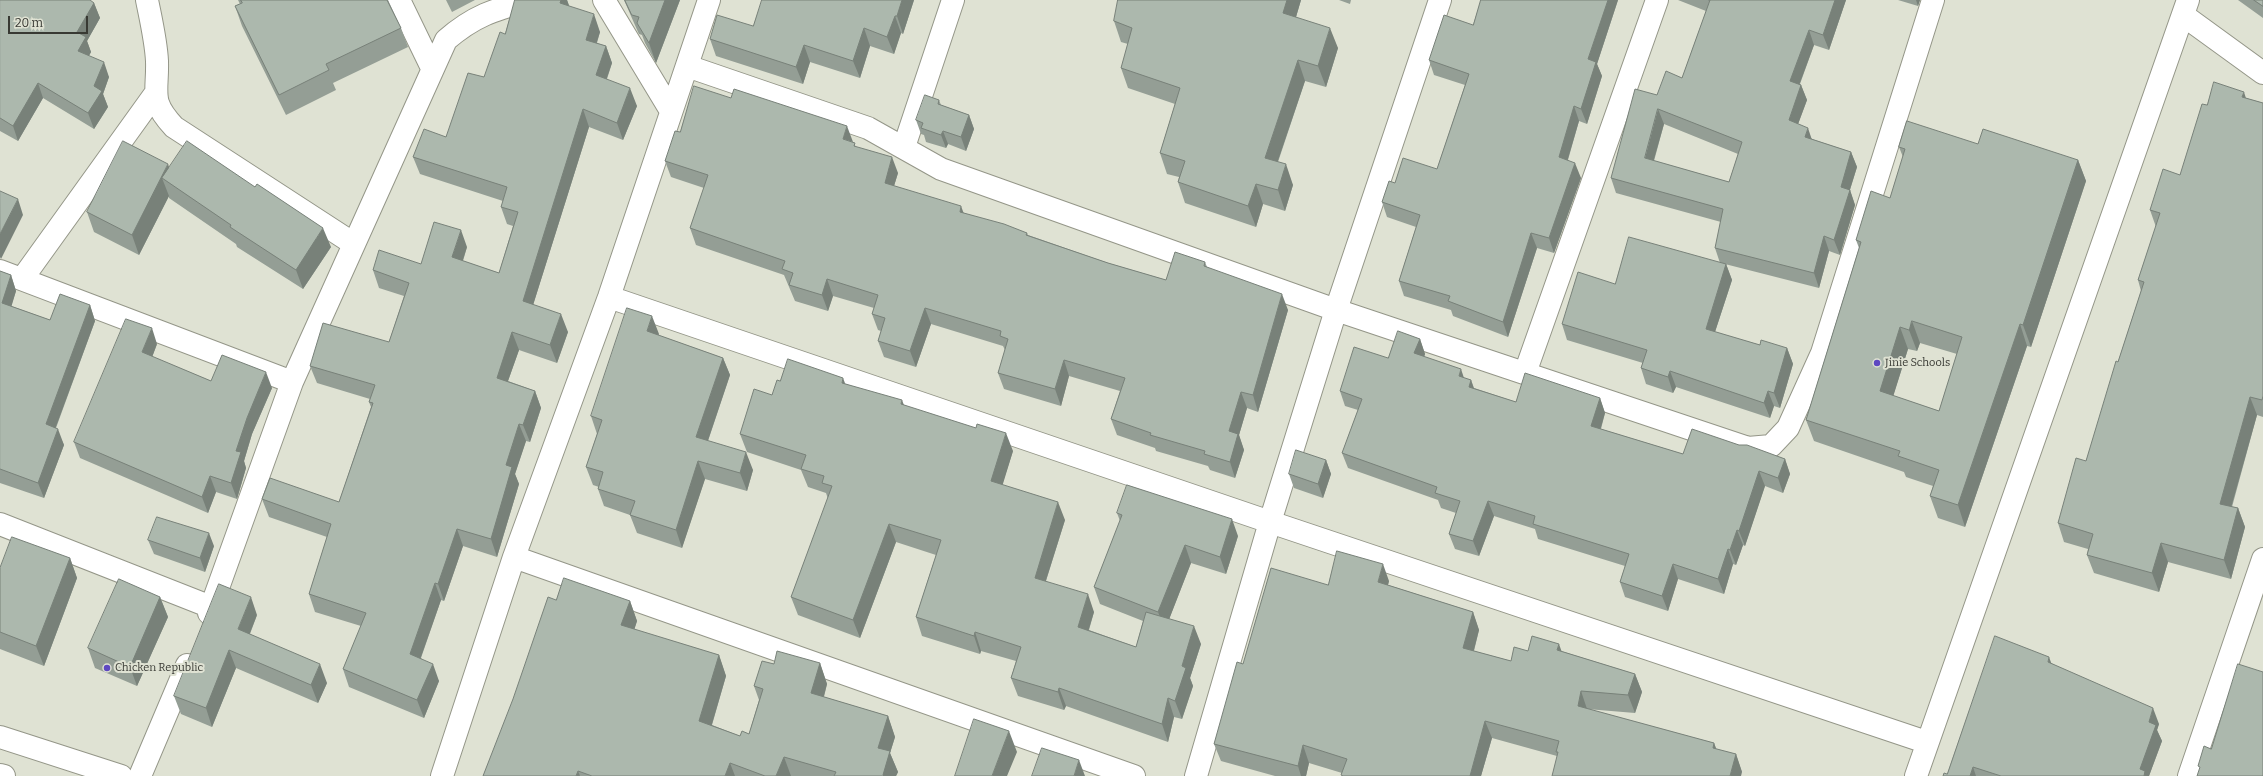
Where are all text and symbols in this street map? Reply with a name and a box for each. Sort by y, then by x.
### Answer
scale bar [10,8,90,34]
text: 20 m [15,16,43,30]
place label: Jinie Schools [1885,356,1950,370]
marker: Jinie Schools [1872,358,1882,368]
place label: Chicken Republic [115,661,203,675]
marker: Chicken Republic [102,663,112,673]

